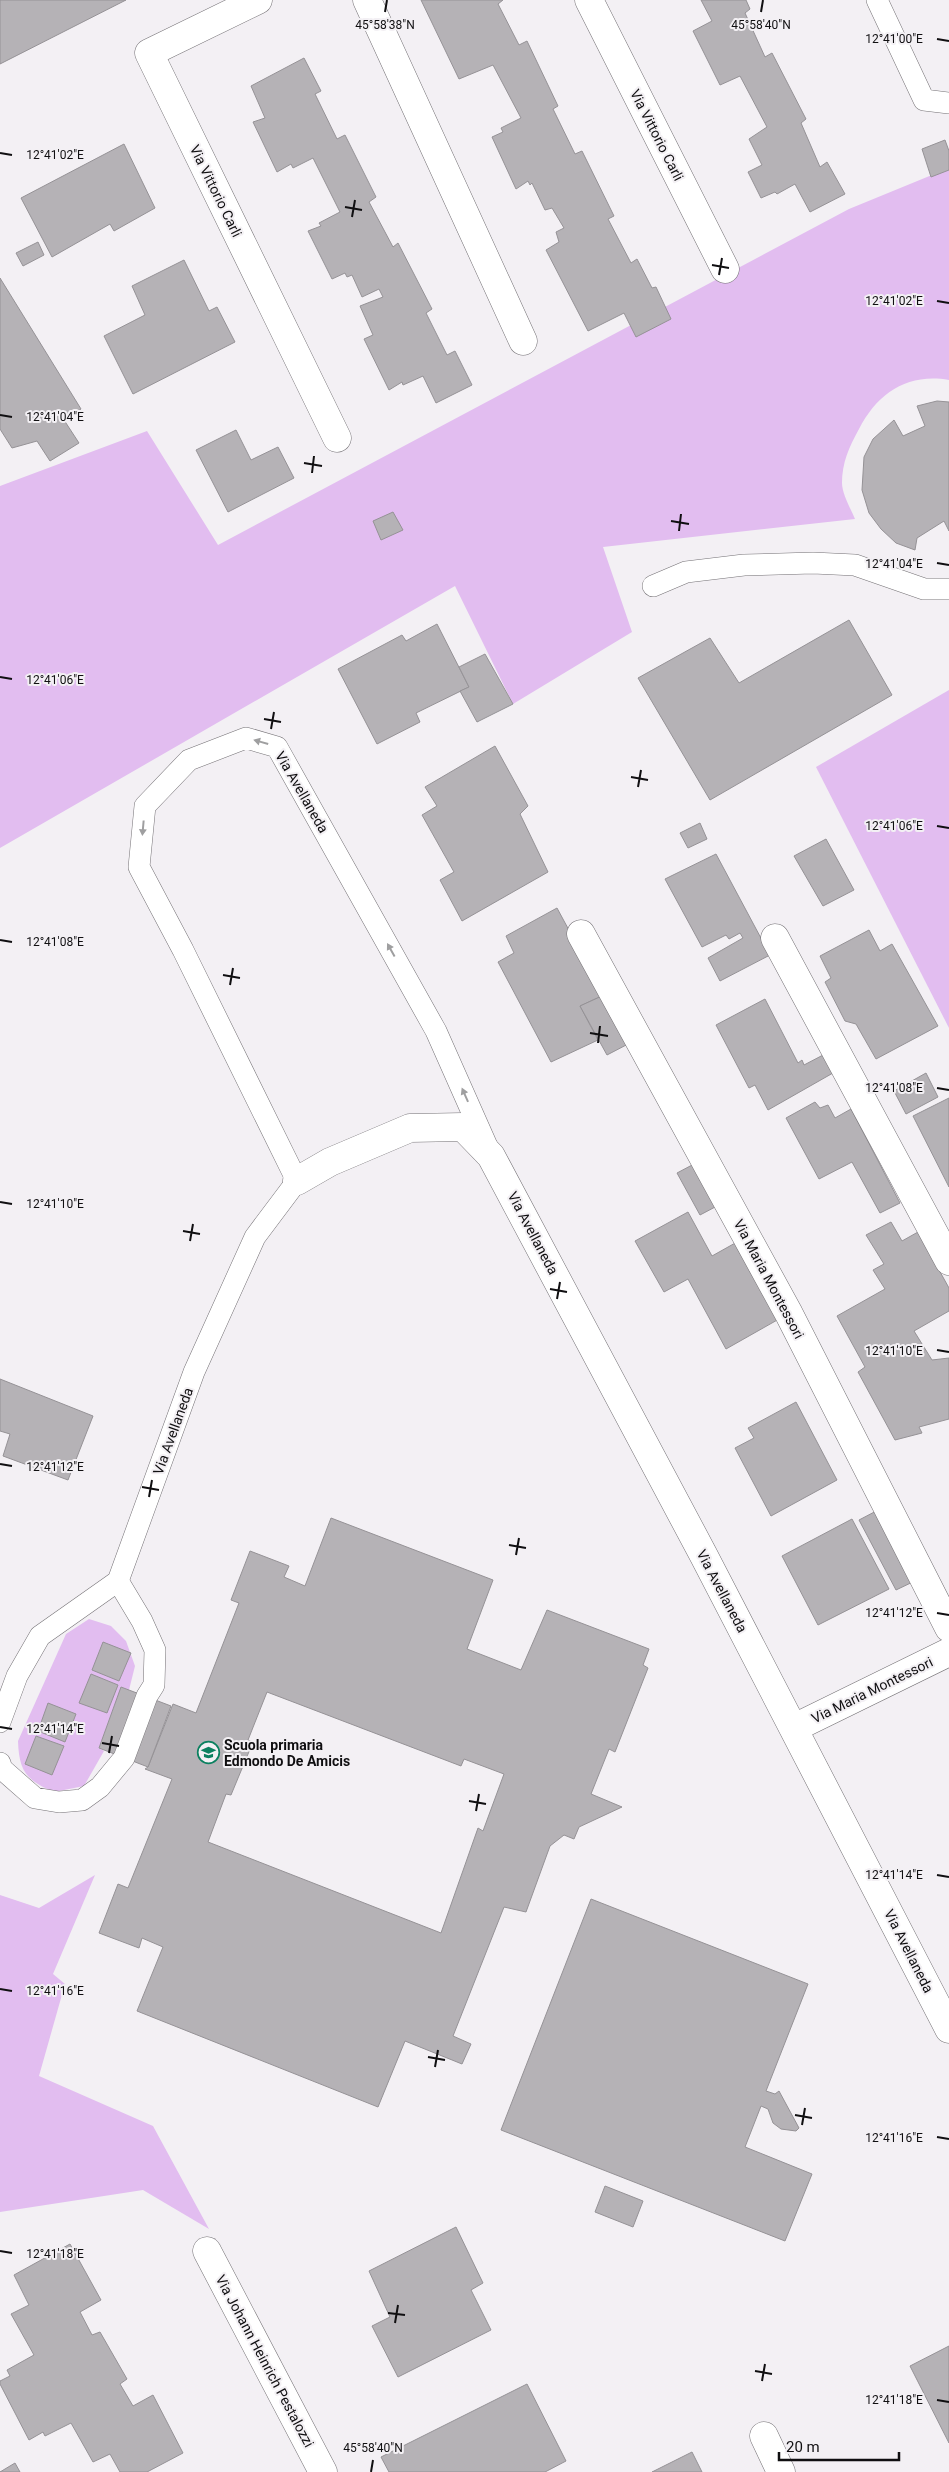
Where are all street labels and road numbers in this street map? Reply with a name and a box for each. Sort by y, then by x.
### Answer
street label: Via Vittorio Carli [627,87,687,183]
street label: Via Vittorio Carli [187,142,245,240]
street label: Via Avellaneda [272,748,332,836]
street label: Via Avellaneda [504,1189,562,1277]
street label: Via Maria Montessori [731,1217,807,1341]
street label: Via Avellaneda [150,1385,196,1477]
street label: Via Avellaneda [693,1547,751,1635]
street label: Via Maria Montessori [809,1654,935,1726]
street label: Via Avellaneda [881,1907,937,1995]
street label: Via Johann Heinrich Pestalozzi [213,2272,317,2450]

